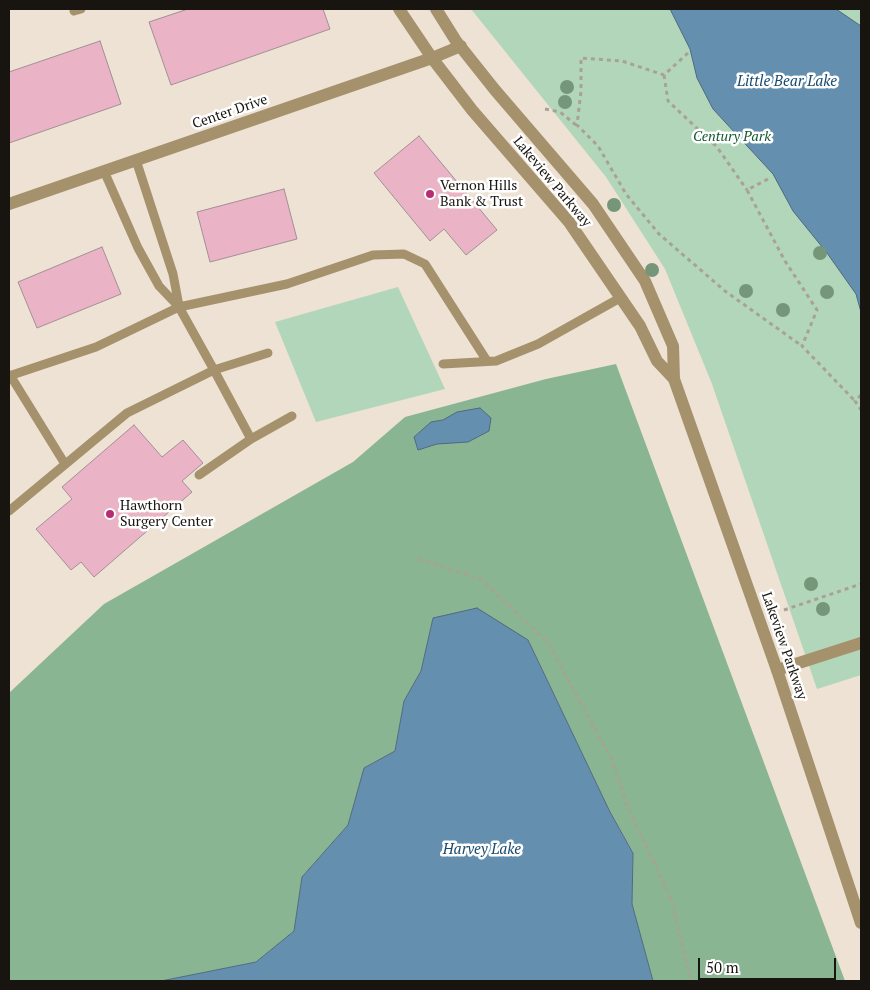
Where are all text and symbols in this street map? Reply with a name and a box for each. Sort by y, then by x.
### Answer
water label: Little Bear Lake [737,73,837,91]
street label: Center Drive [190,91,270,133]
park label: Century Park [693,129,771,145]
street label: Lakeview Parkway [509,133,595,231]
place label: Vernon Hills Bank & Trust [440,178,523,210]
marker: Vernon Hills Bank & Trust [424,188,436,200]
place label: Hawthorn Surgery Center [120,498,213,530]
marker: Hawthorn Surgery Center [104,508,116,520]
street label: Lakeview Parkway [758,590,810,702]
water label: Harvey Lake [443,841,521,859]
scale bar [700,948,838,980]
text: 50 m [706,957,739,977]

